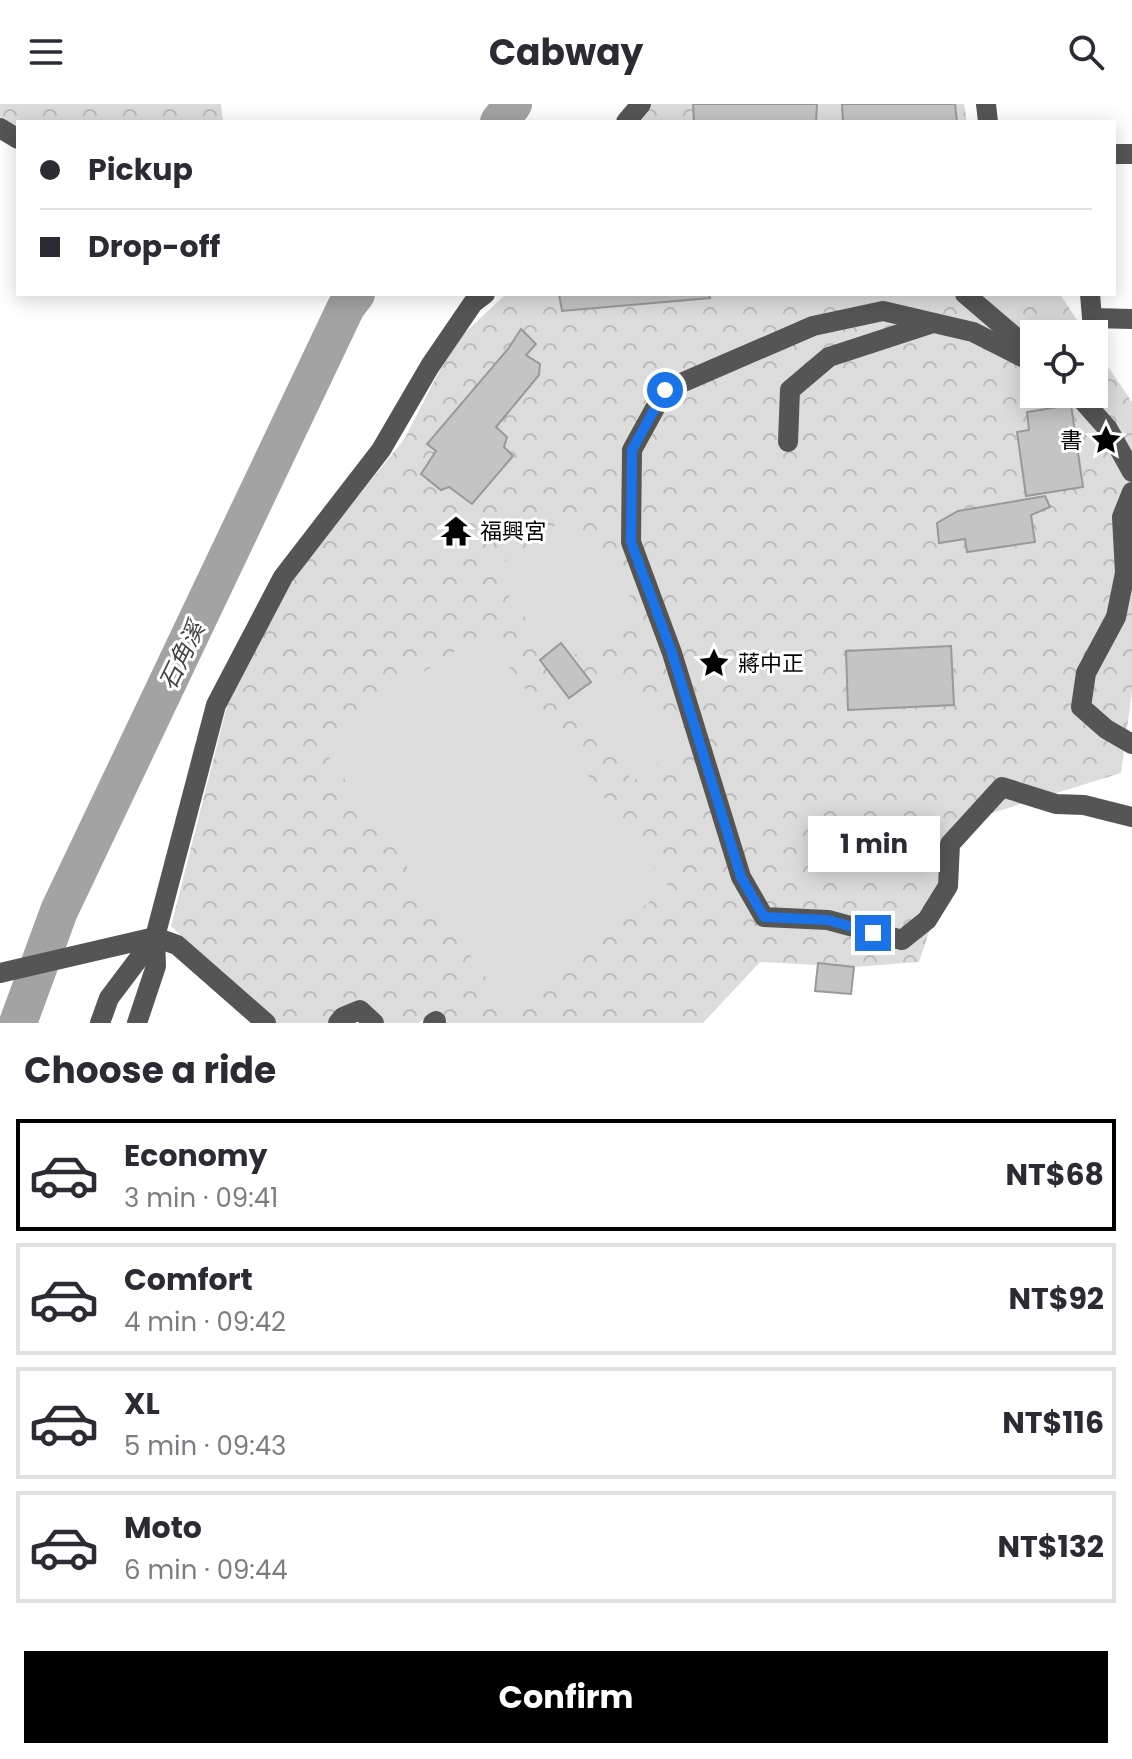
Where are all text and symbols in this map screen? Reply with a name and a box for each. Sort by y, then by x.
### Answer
text: Cabway [489,27,643,78]
icon: menu [24,30,68,74]
icon: search [1064,30,1108,74]
text: Pickup [88,148,193,191]
text: Drop-off [88,225,220,268]
map controls [1020,320,1108,408]
button: locate [1020,320,1108,408]
route start [647,372,683,408]
place icon: 書 [1089,423,1123,457]
place label: 書 [1060,425,1082,456]
temple icon: 福興宮 [439,514,473,548]
place label: 福興宮 [480,516,546,547]
water label: 石角溪 [151,613,213,695]
place icon: 蔣中正 [697,646,731,680]
place label: 蔣中正 [738,648,804,679]
callout: 1 min [807,817,939,873]
text: 1 min [840,826,908,862]
route end [855,915,891,951]
text: Choose a ride [24,1045,276,1096]
text: Economy [124,1134,268,1177]
icon: car [28,1139,100,1211]
text: NT$68 [1005,1153,1104,1196]
text: 3 min · 09:41 [124,1180,278,1216]
text: Comfort [124,1258,253,1301]
icon: car [28,1263,100,1335]
text: NT$92 [1008,1277,1104,1320]
text: 4 min · 09:42 [124,1304,286,1340]
text: XL [124,1382,160,1425]
icon: car [28,1387,100,1459]
text: NT$116 [1002,1401,1104,1444]
text: 5 min · 09:43 [124,1428,286,1464]
text: Moto [124,1506,202,1549]
icon: car [28,1511,100,1583]
text: NT$132 [997,1525,1104,1568]
text: 6 min · 09:44 [124,1552,288,1588]
button: Confirm [24,1651,1108,1743]

